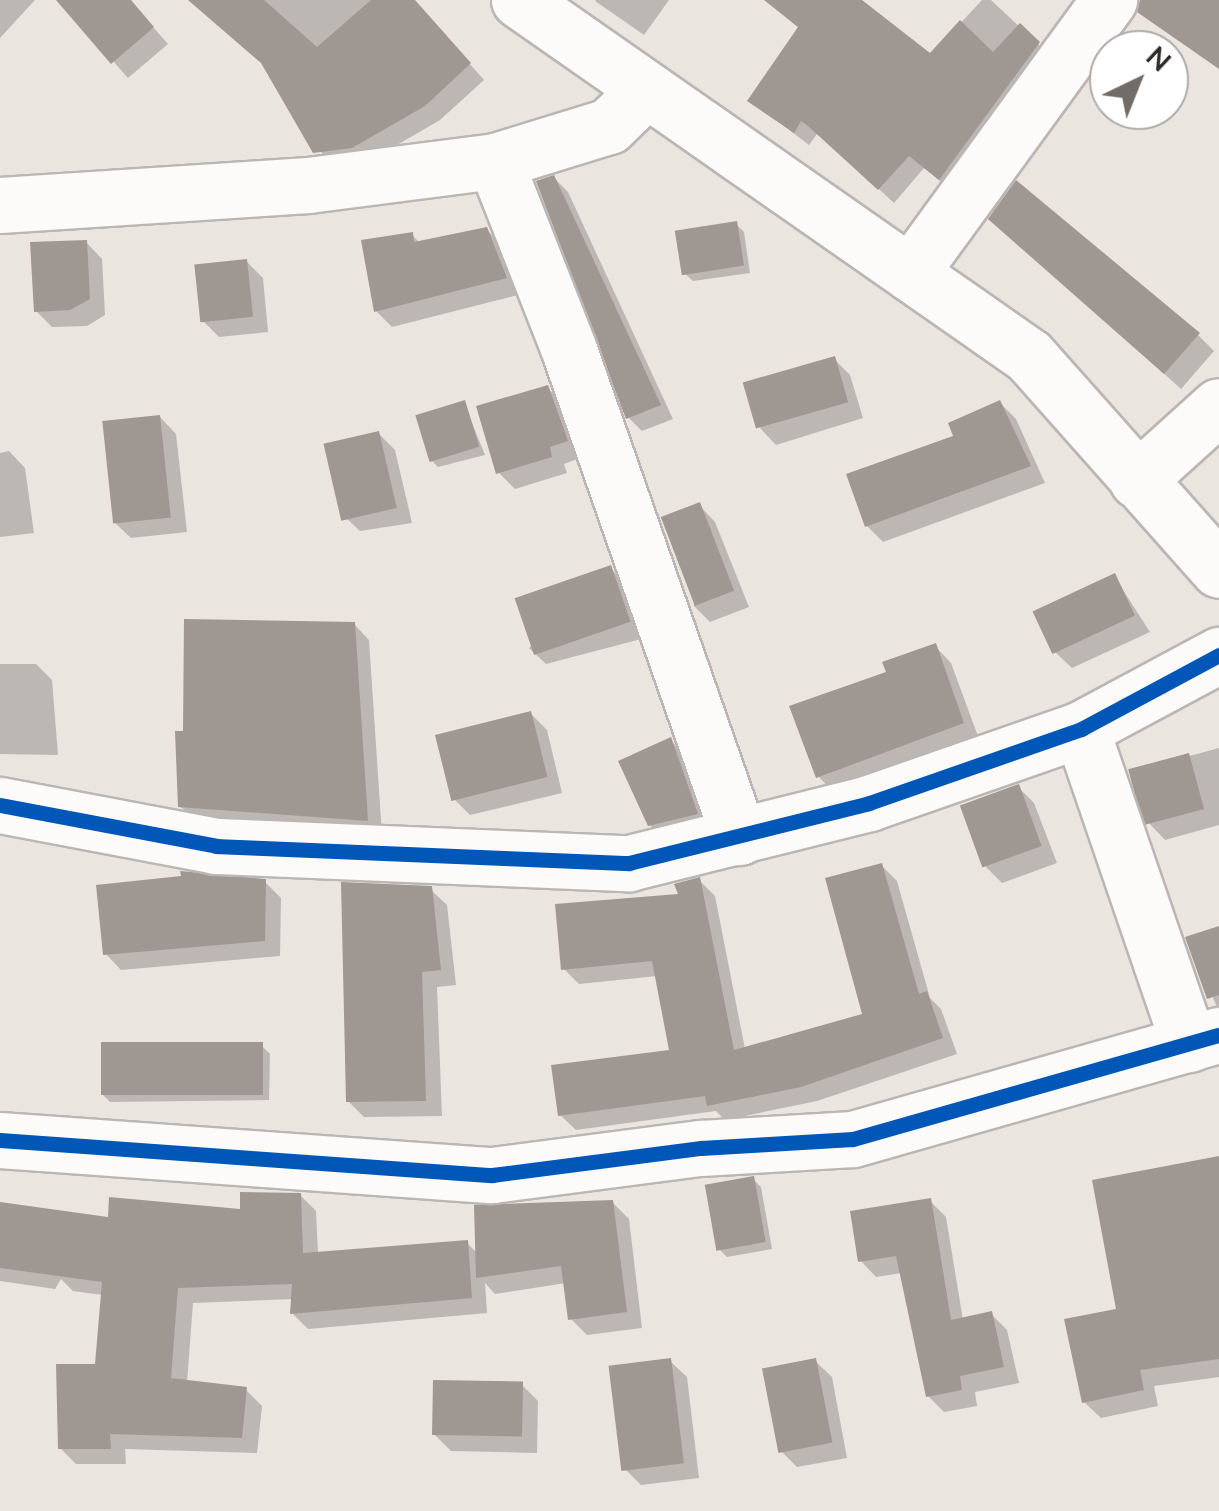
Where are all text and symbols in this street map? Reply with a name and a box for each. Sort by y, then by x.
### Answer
north arrow [1089,30,1189,130]
text: N [1137,38,1179,81]

